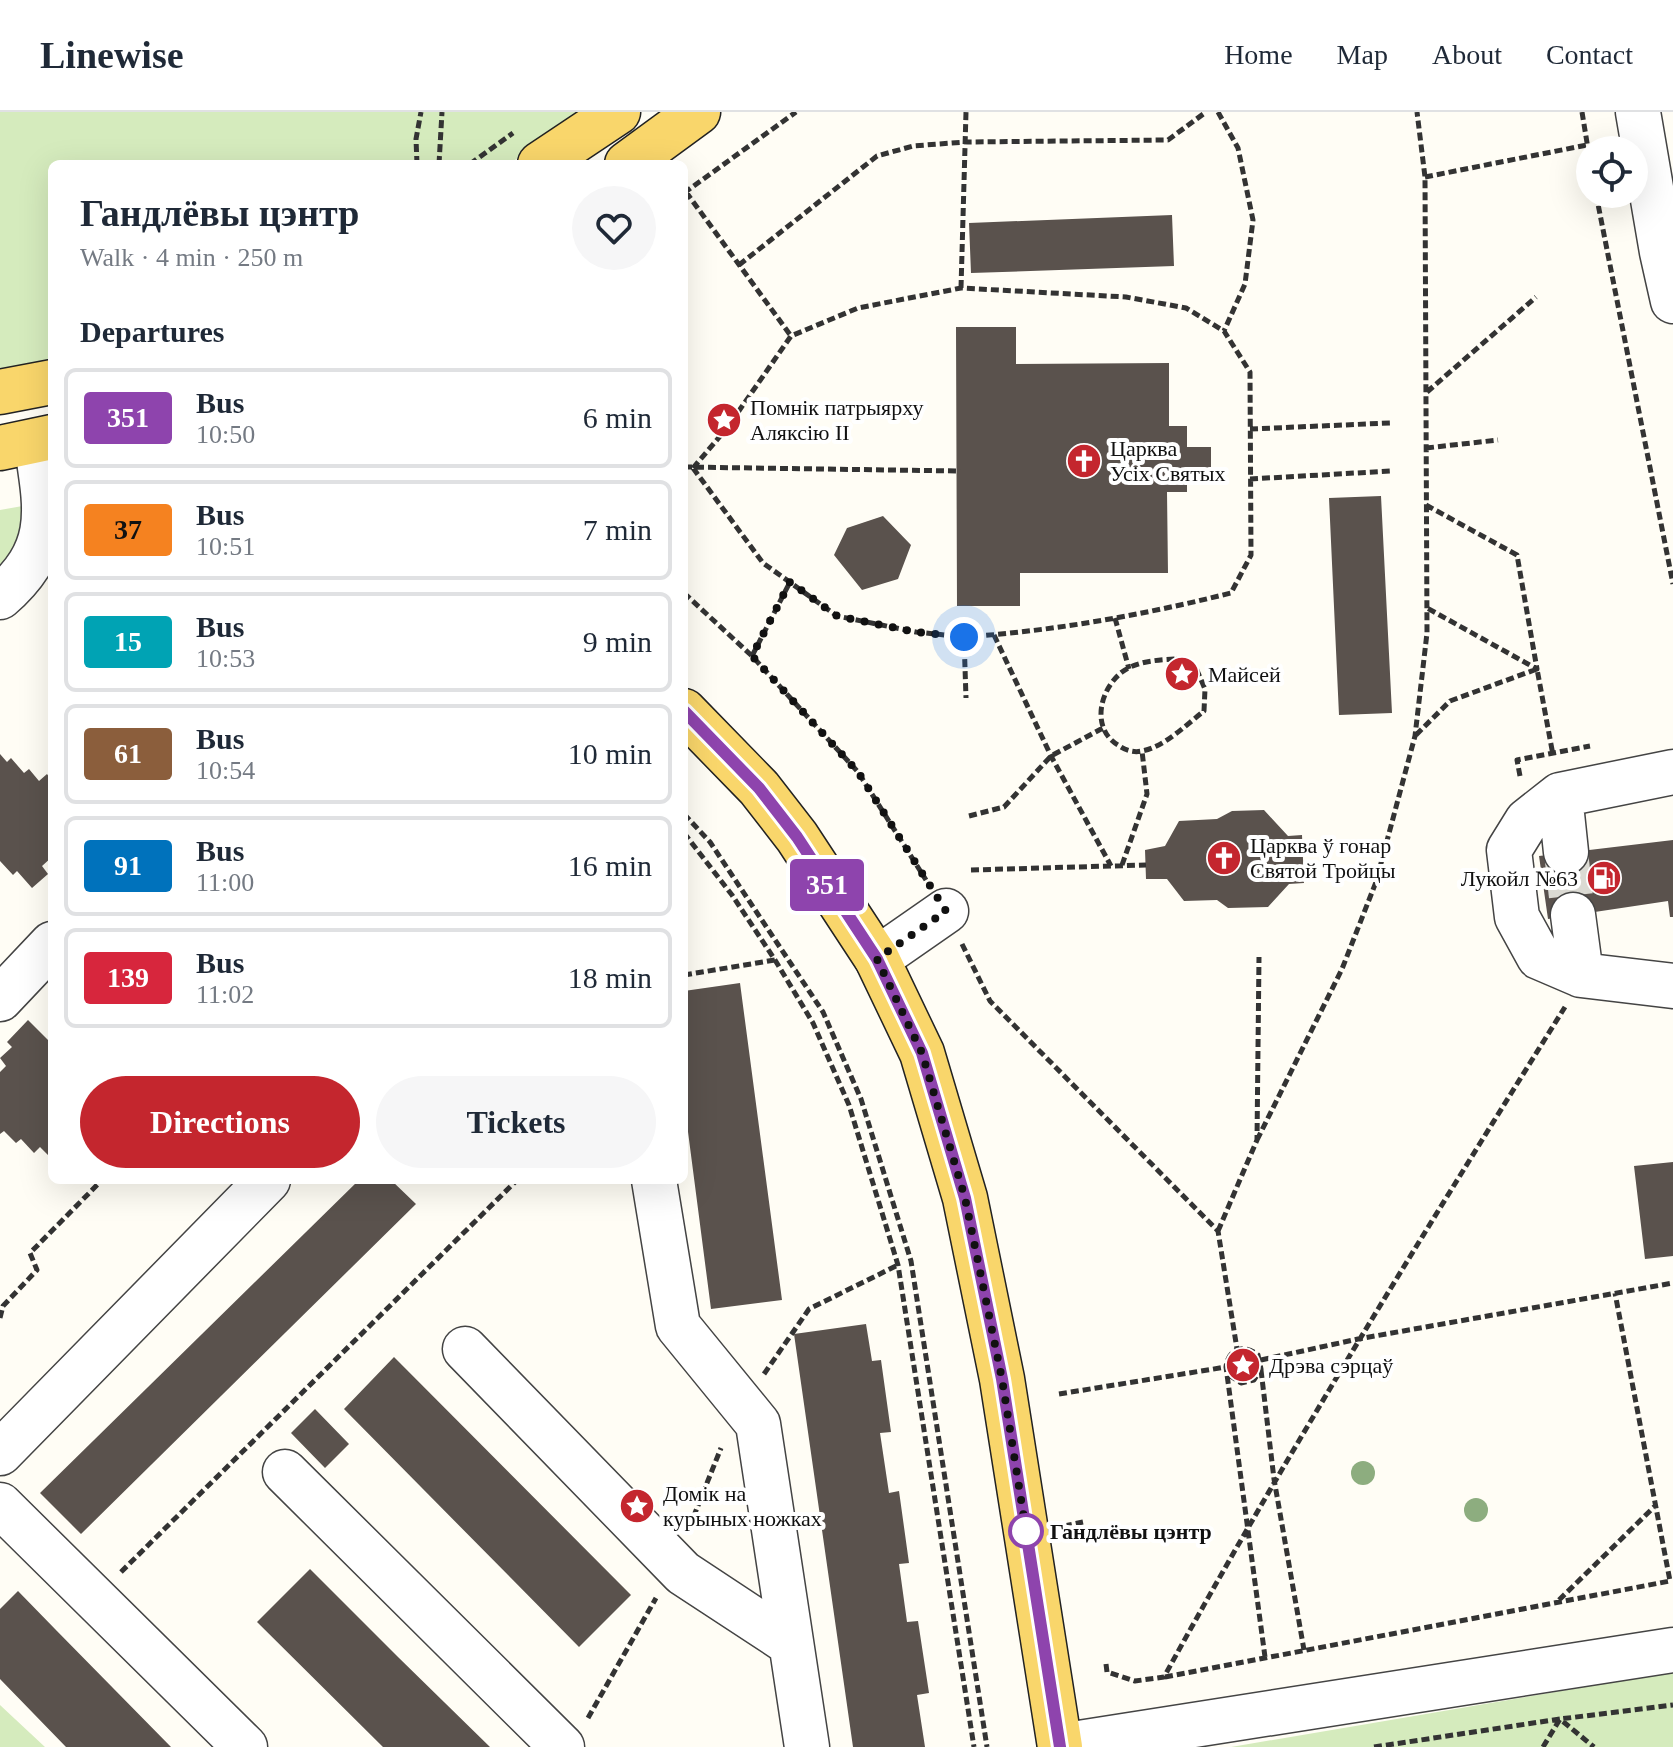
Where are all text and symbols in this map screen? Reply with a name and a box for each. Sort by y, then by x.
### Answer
text: Linewise [40,34,184,76]
text: Home [1224,39,1293,70]
text: Map [1337,39,1388,70]
text: About [1432,39,1502,70]
text: Contact [1546,39,1633,70]
map controls [1576,136,1648,208]
button: locate [1576,136,1648,208]
button: heart [572,186,656,270]
text: Гандлёвы цэнтр [80,192,359,234]
text: Walk · 4 min · 250 m [80,243,303,272]
text: Departures [80,315,224,348]
text: Bus [196,386,244,419]
place label: Помнік патрыярху Аляксію II [750,395,923,445]
text: 6 min [583,401,652,434]
place icon: Помнік патрыярху Аляксію II [705,401,743,439]
text: 351 [107,402,149,433]
text: 10:50 [196,420,255,449]
place label: Царква Усіх Святых [1110,436,1226,486]
church icon: Царква Усіх Святых [1065,442,1103,480]
text: Bus [196,498,244,531]
text: 7 min [583,513,652,546]
text: 37 [114,514,142,545]
text: 10:51 [196,532,255,561]
text: Bus [196,610,244,643]
your location [944,617,984,657]
text: 9 min [583,625,652,658]
text: 15 [114,626,142,657]
text: 10:53 [196,644,255,673]
place icon: Майсей [1163,655,1201,693]
place label: Майсей [1208,662,1281,687]
text: Bus [196,722,244,755]
text: 10 min [568,737,652,770]
text: 61 [114,738,142,769]
text: 10:54 [196,756,255,785]
place label: Царква ў гонар Святой Тройцы [1250,833,1396,883]
text: Bus [196,834,244,867]
church icon: Царква ў гонар Святой Тройцы [1205,839,1243,877]
text: 16 min [568,849,652,882]
text: 91 [114,850,142,881]
line badge: 351 [781,859,873,911]
fuel station icon: Лукойл №63 [1585,859,1623,897]
place label: Лукойл №63 [1461,866,1578,891]
text: 11:00 [196,868,254,897]
text: 351 [806,869,848,900]
text: Bus [196,946,244,979]
text: 18 min [568,961,652,994]
text: 139 [107,962,149,993]
text: 11:02 [196,980,254,1009]
button: Directions [80,1076,360,1168]
button: Tickets [376,1076,656,1168]
place icon: Дрэва сэрцаў [1224,1346,1262,1384]
place label: Дрэва сэрцаў [1269,1353,1393,1378]
place label: Домік на курыных ножках [663,1481,822,1531]
place icon: Домік на курыных ножках [618,1487,656,1525]
marker: Гандлёвы цэнтр [1009,1514,1043,1548]
place label: Гандлёвы цэнтр [1050,1519,1212,1544]

